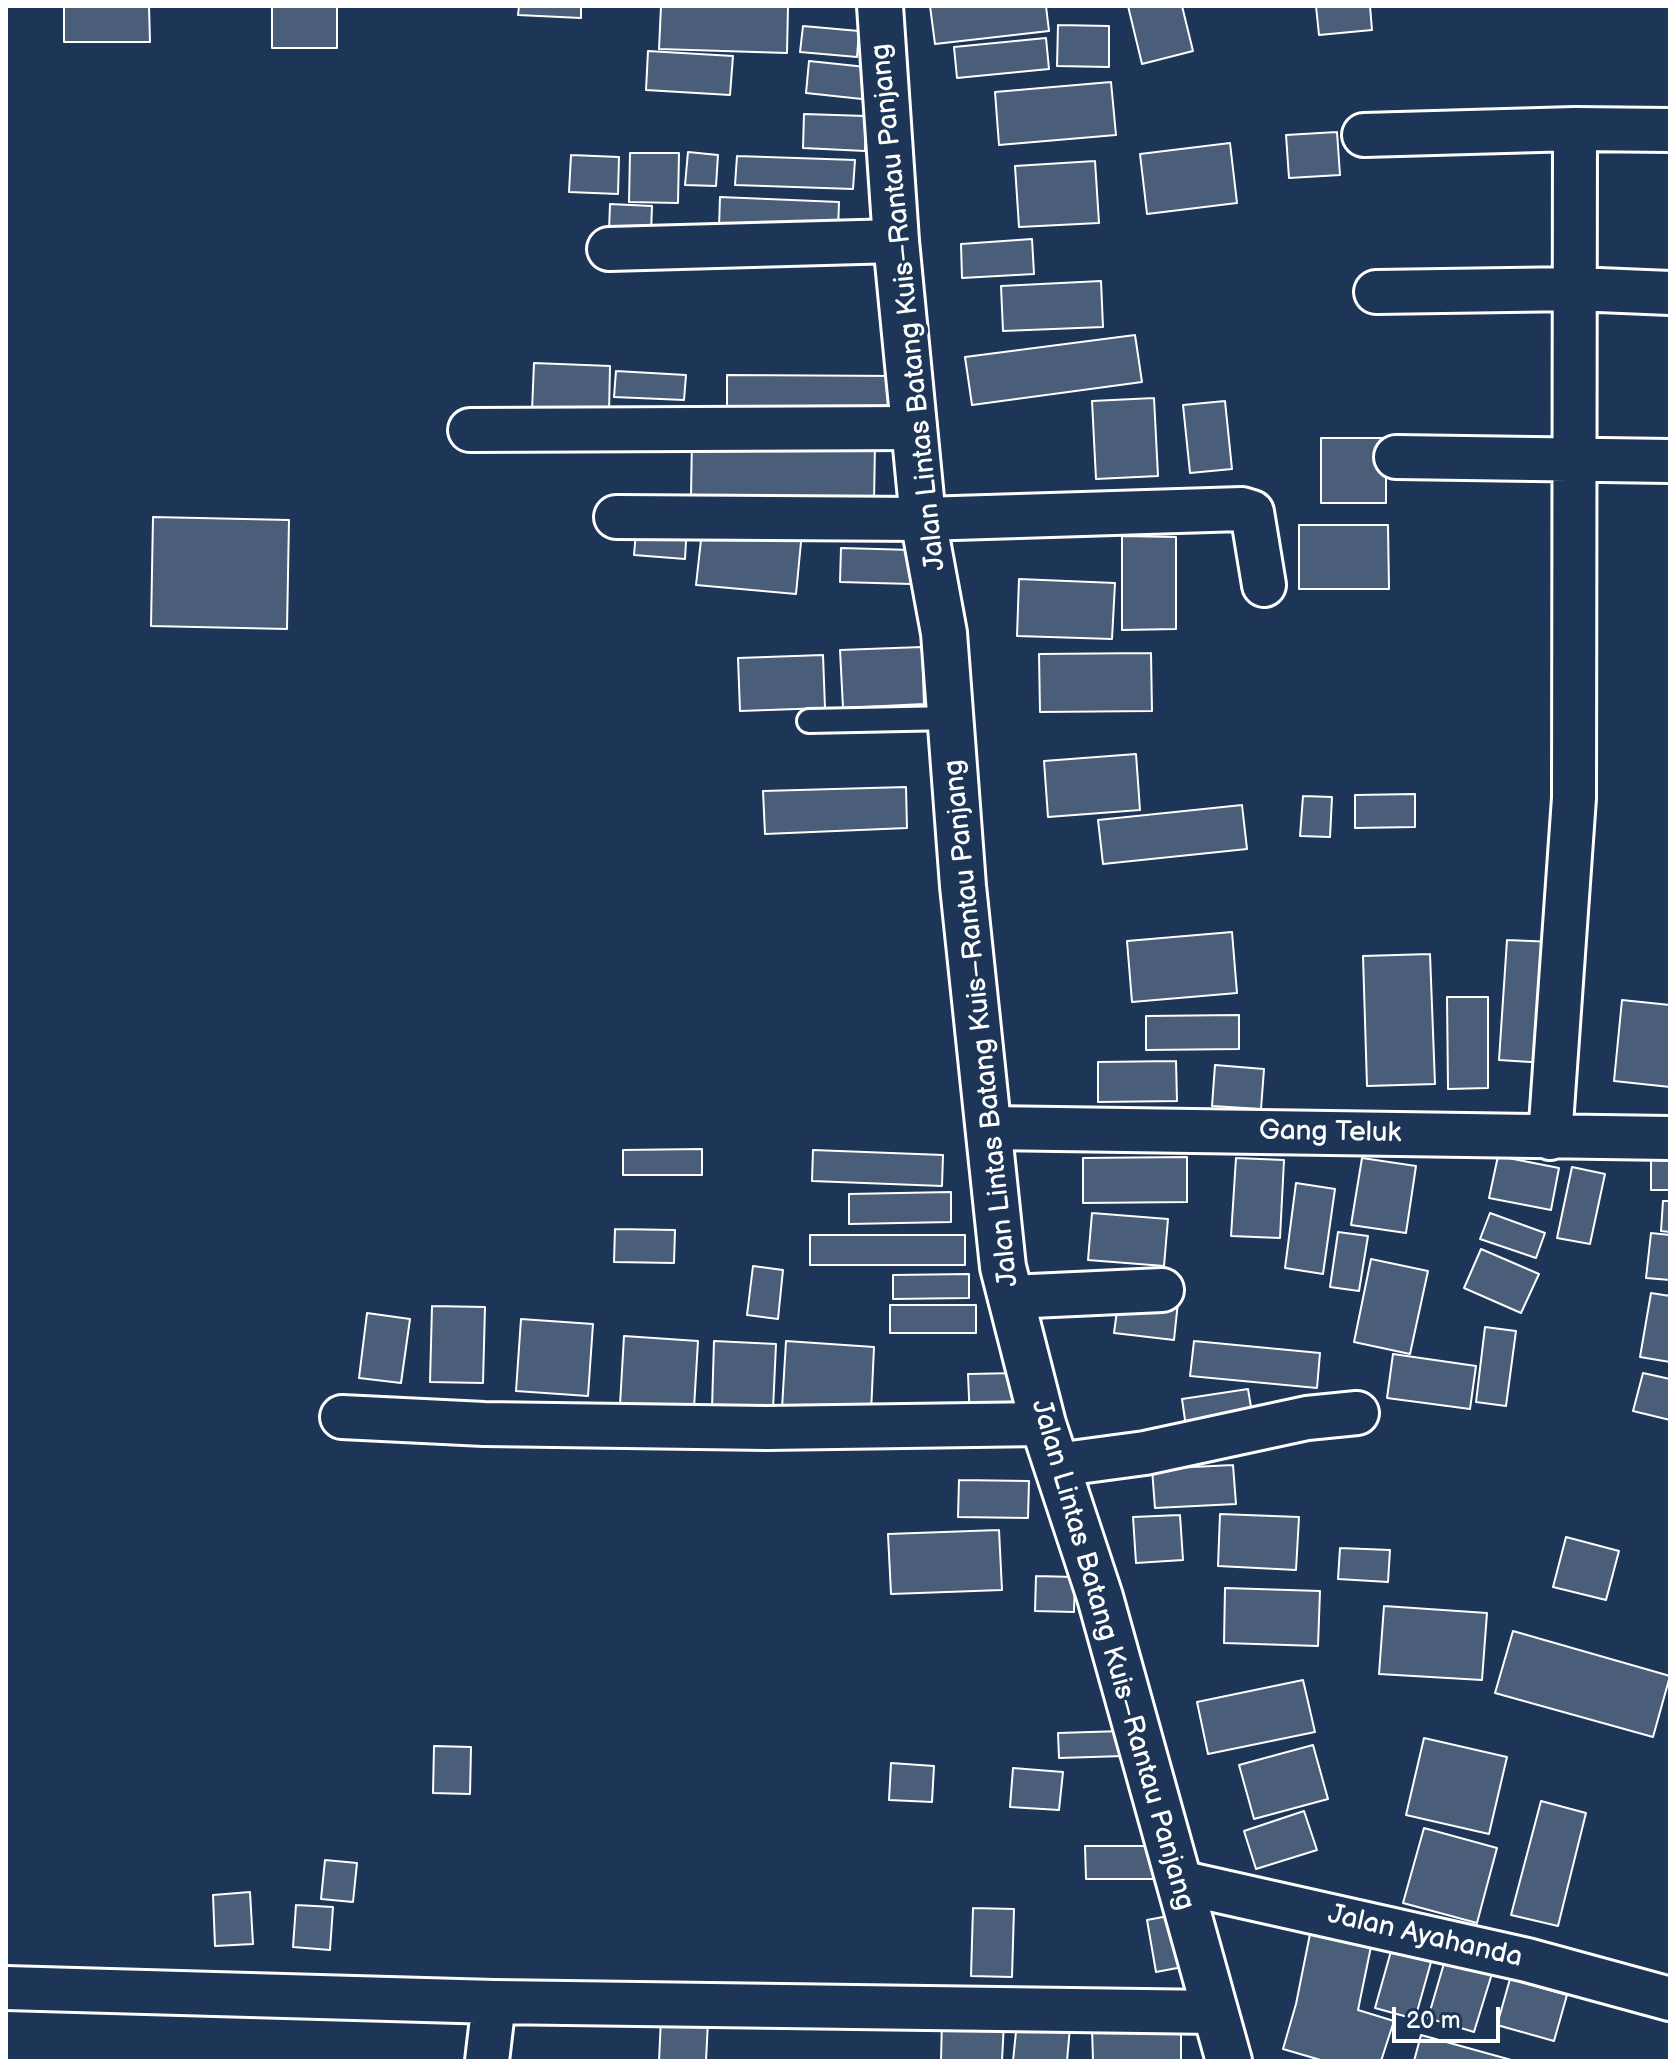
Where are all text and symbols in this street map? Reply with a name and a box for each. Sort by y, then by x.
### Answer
street label: Jalan Lintas Batang Kuis–Rantau Panjang [865,42,953,572]
street label: Jalan Lintas Batang Kuis–Rantau Panjang [938,758,1026,1288]
street label: Gang Teluk [1259,1115,1401,1151]
street label: Jalan Lintas Batang Kuis–Rantau Panjang [1023,1396,1201,1914]
street label: Jalan Ayahanda [1324,1898,1526,1976]
scale bar [1396,1991,1504,2041]
text: 20 m [1406,2006,1461,2035]

